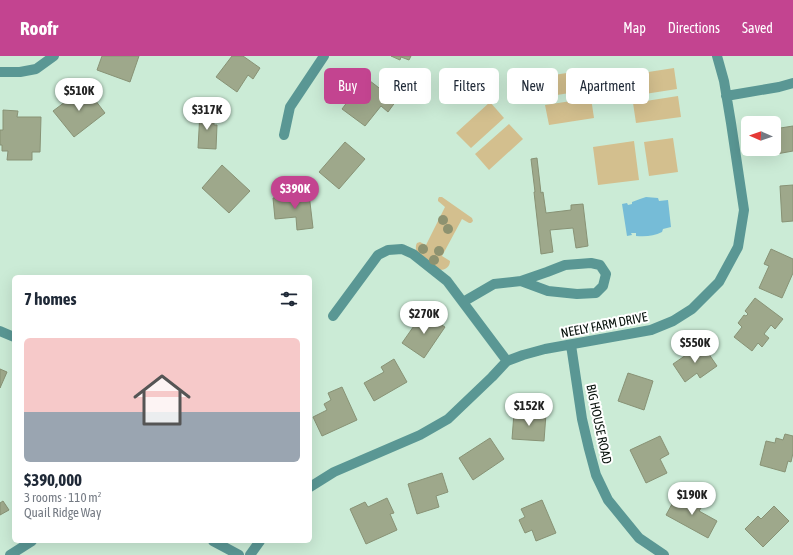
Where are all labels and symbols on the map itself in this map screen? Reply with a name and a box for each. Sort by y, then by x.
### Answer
pin: $510K [51,78,107,112]
pin: $317K [179,97,235,131]
north arrow [741,116,781,156]
pin: $390K [267,176,323,210]
pin: $270K [396,301,452,335]
street label: NEELY FARM DRIVE [559,309,649,341]
pin: $550K [667,330,723,364]
street label: BIG HOUSE ROAD [583,383,615,465]
pin: $152K [501,393,557,427]
pin: $190K [664,482,720,516]

